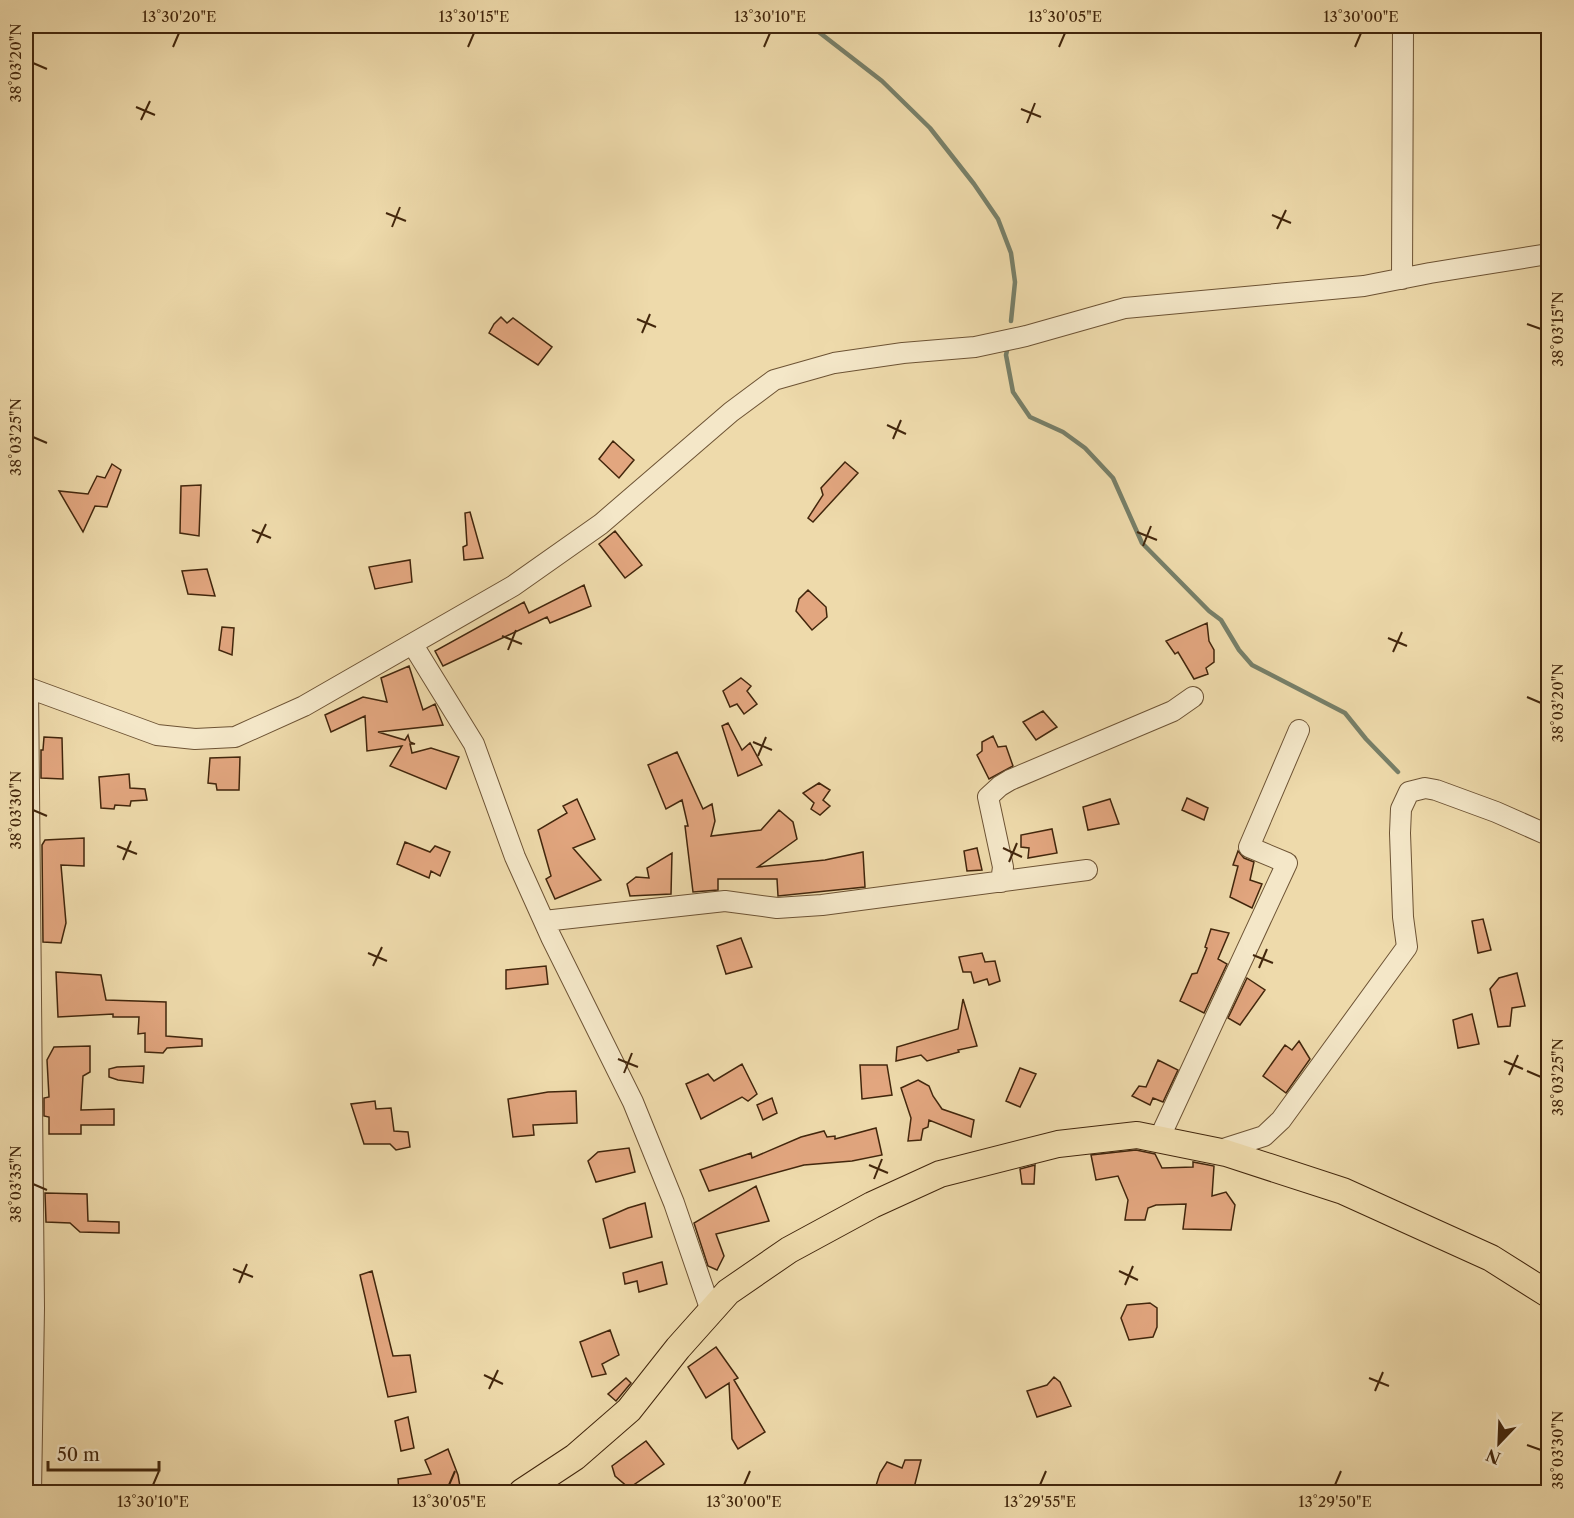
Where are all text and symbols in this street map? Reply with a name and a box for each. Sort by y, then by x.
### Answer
text: 13°30'20"E [142,7,216,26]
text: 13°30'15"E [439,7,509,26]
text: 13°30'10"E [734,7,806,26]
text: 13°30'05"E [1028,7,1102,26]
text: 13°30'00"E [1323,7,1399,26]
text: 38°03'20"N [6,23,25,103]
text: 38°03'15"N [1548,291,1567,367]
text: 38°03'25"N [6,398,25,476]
text: 38°03'20"N [1548,663,1567,743]
text: 38°03'30"N [6,771,25,849]
text: 38°03'25"N [1548,1038,1567,1116]
text: 38°03'35"N [6,1145,25,1223]
text: 38°03'30"N [1548,1411,1567,1489]
north arrow [1469,1413,1529,1473]
scale bar [48,1434,159,1472]
text: 50 m [57,1444,100,1466]
text: N [1483,1445,1503,1469]
text: 13°30'10"E [117,1492,189,1511]
text: 13°30'05"E [412,1492,486,1511]
text: 13°30'00"E [706,1492,782,1511]
text: 13°29'55"E [1004,1492,1076,1511]
text: 13°29'50"E [1298,1492,1372,1511]

